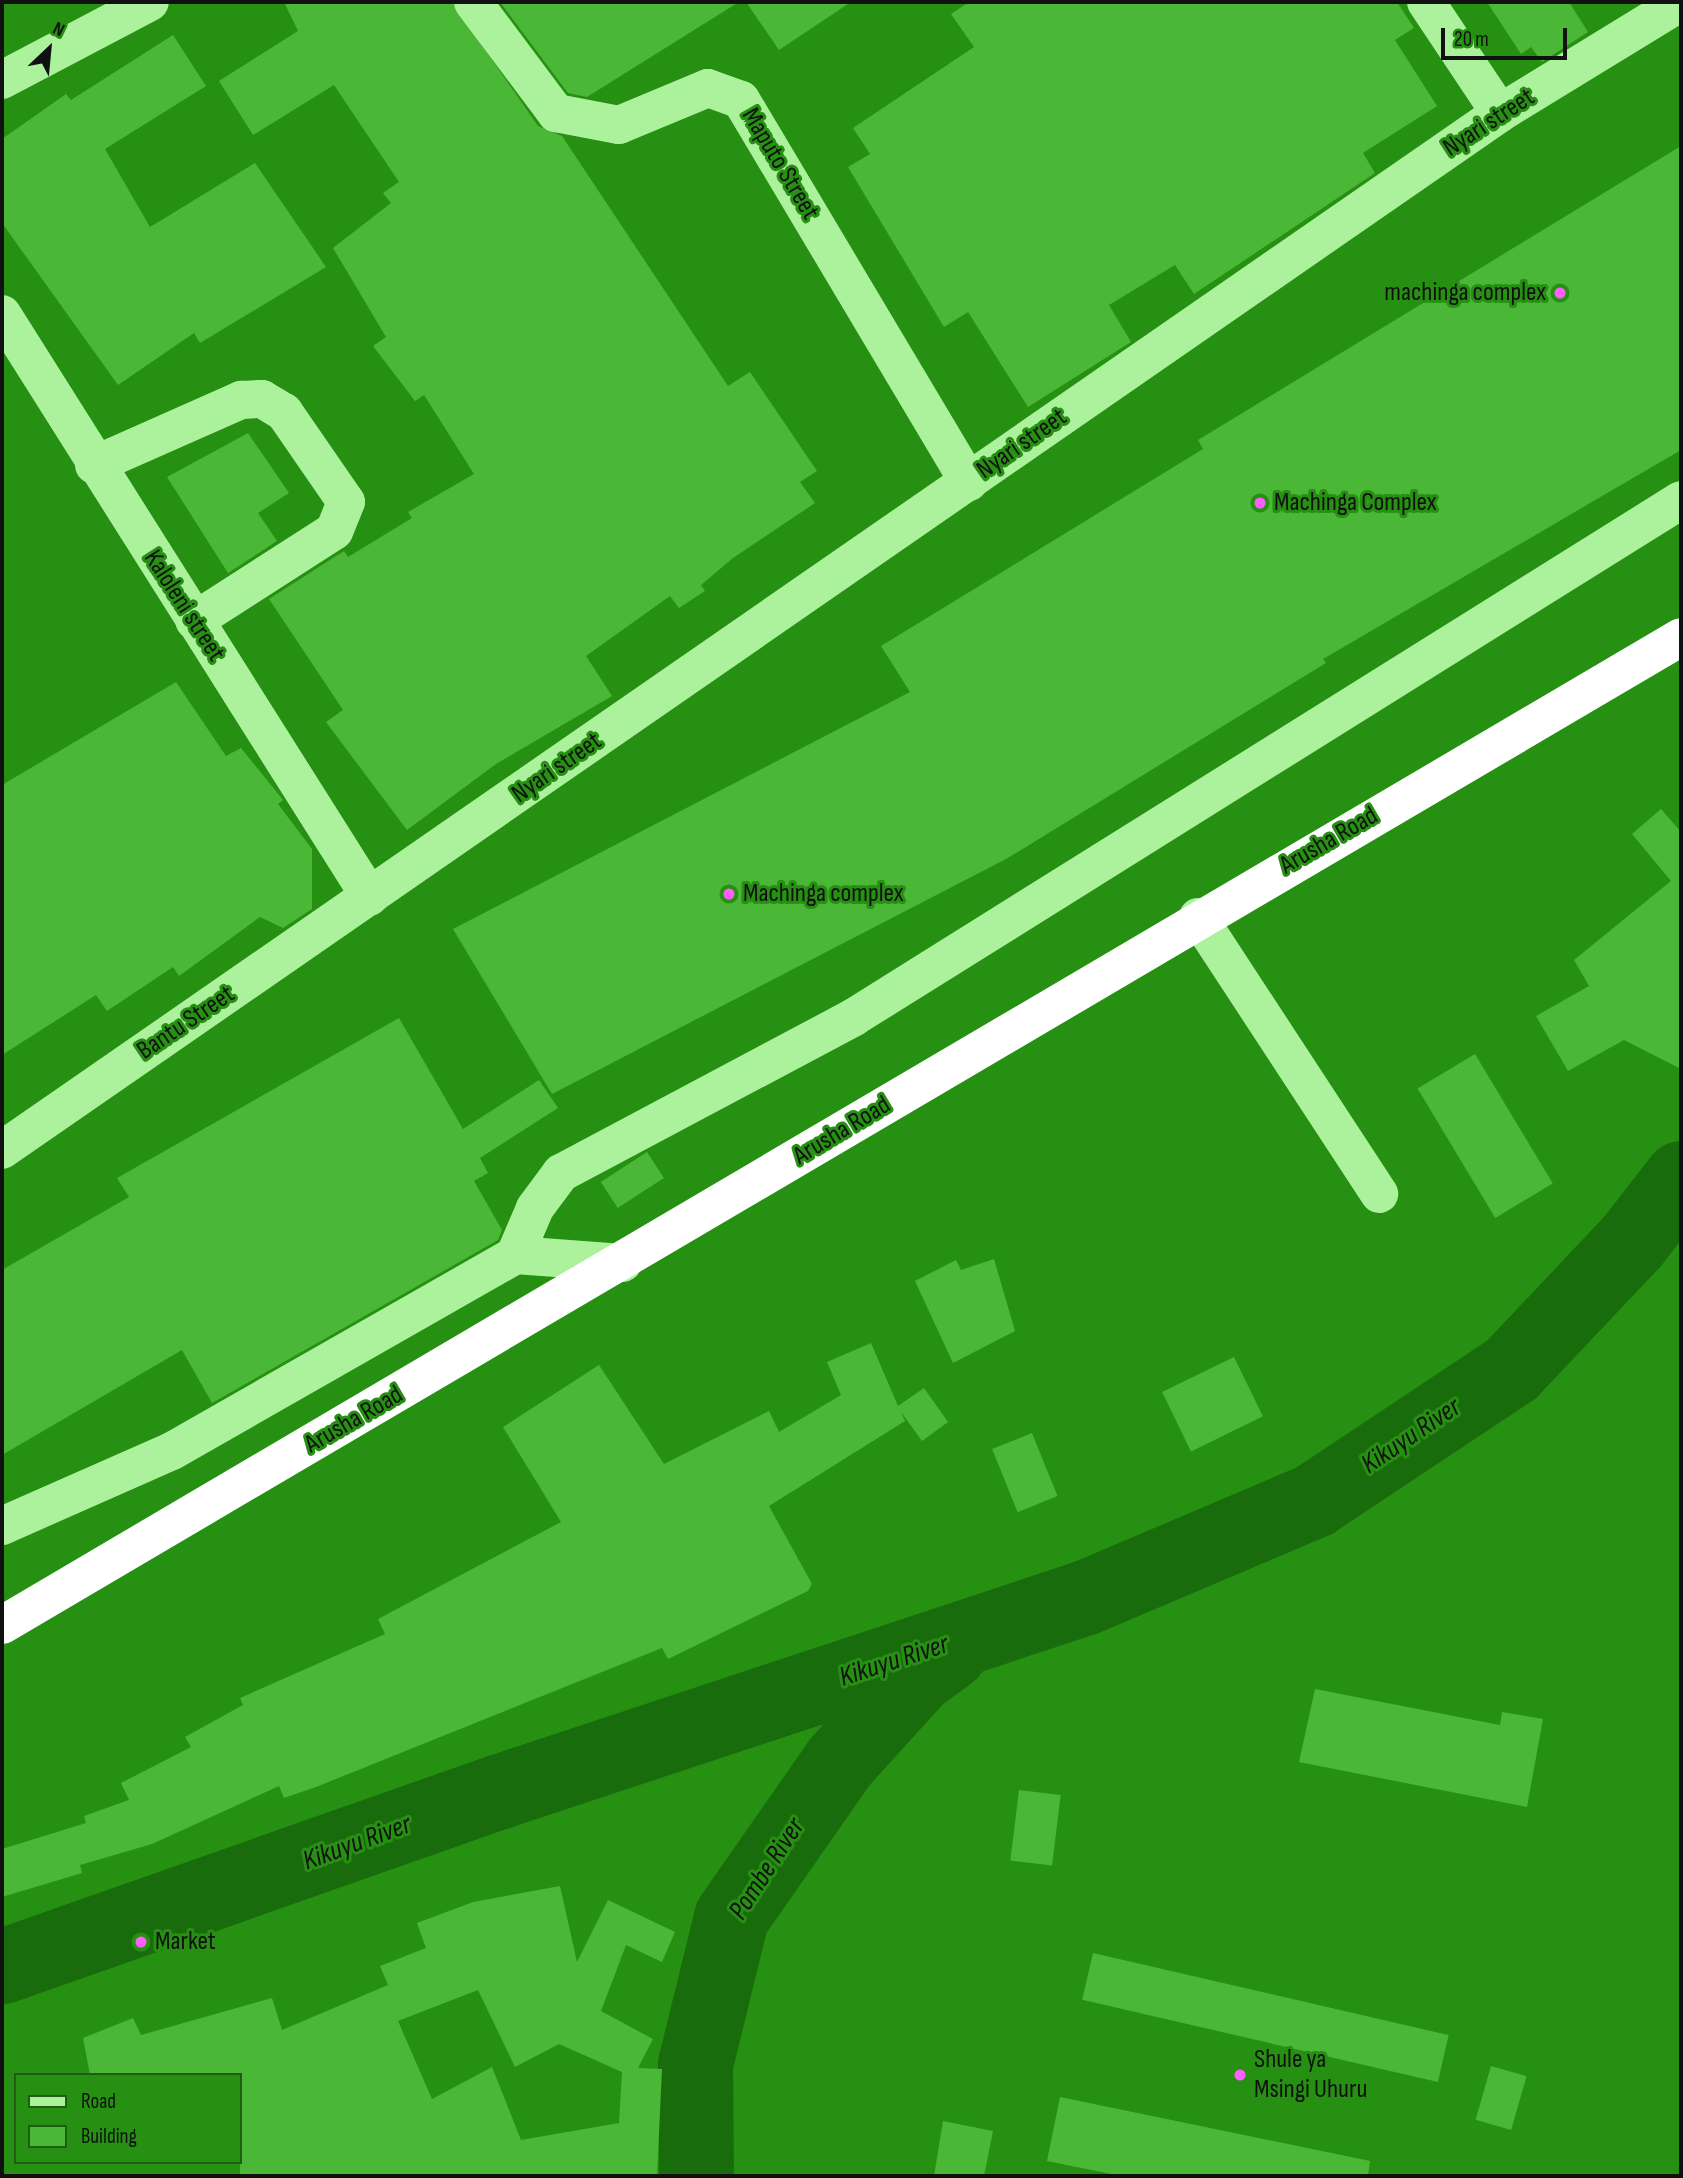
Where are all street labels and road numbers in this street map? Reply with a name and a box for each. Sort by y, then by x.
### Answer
street label: Nyari street [1438,82,1540,164]
street label: Maputo Street [735,103,825,225]
street label: Nyari street [971,402,1073,486]
street label: Kaloleni street [137,545,231,667]
street label: Nyari street [506,726,608,810]
street label: Arusha Road [1274,801,1384,881]
street label: Bantu Street [131,979,241,1067]
street label: Arusha Road [788,1090,896,1172]
street label: Arusha Road [299,1380,409,1460]

